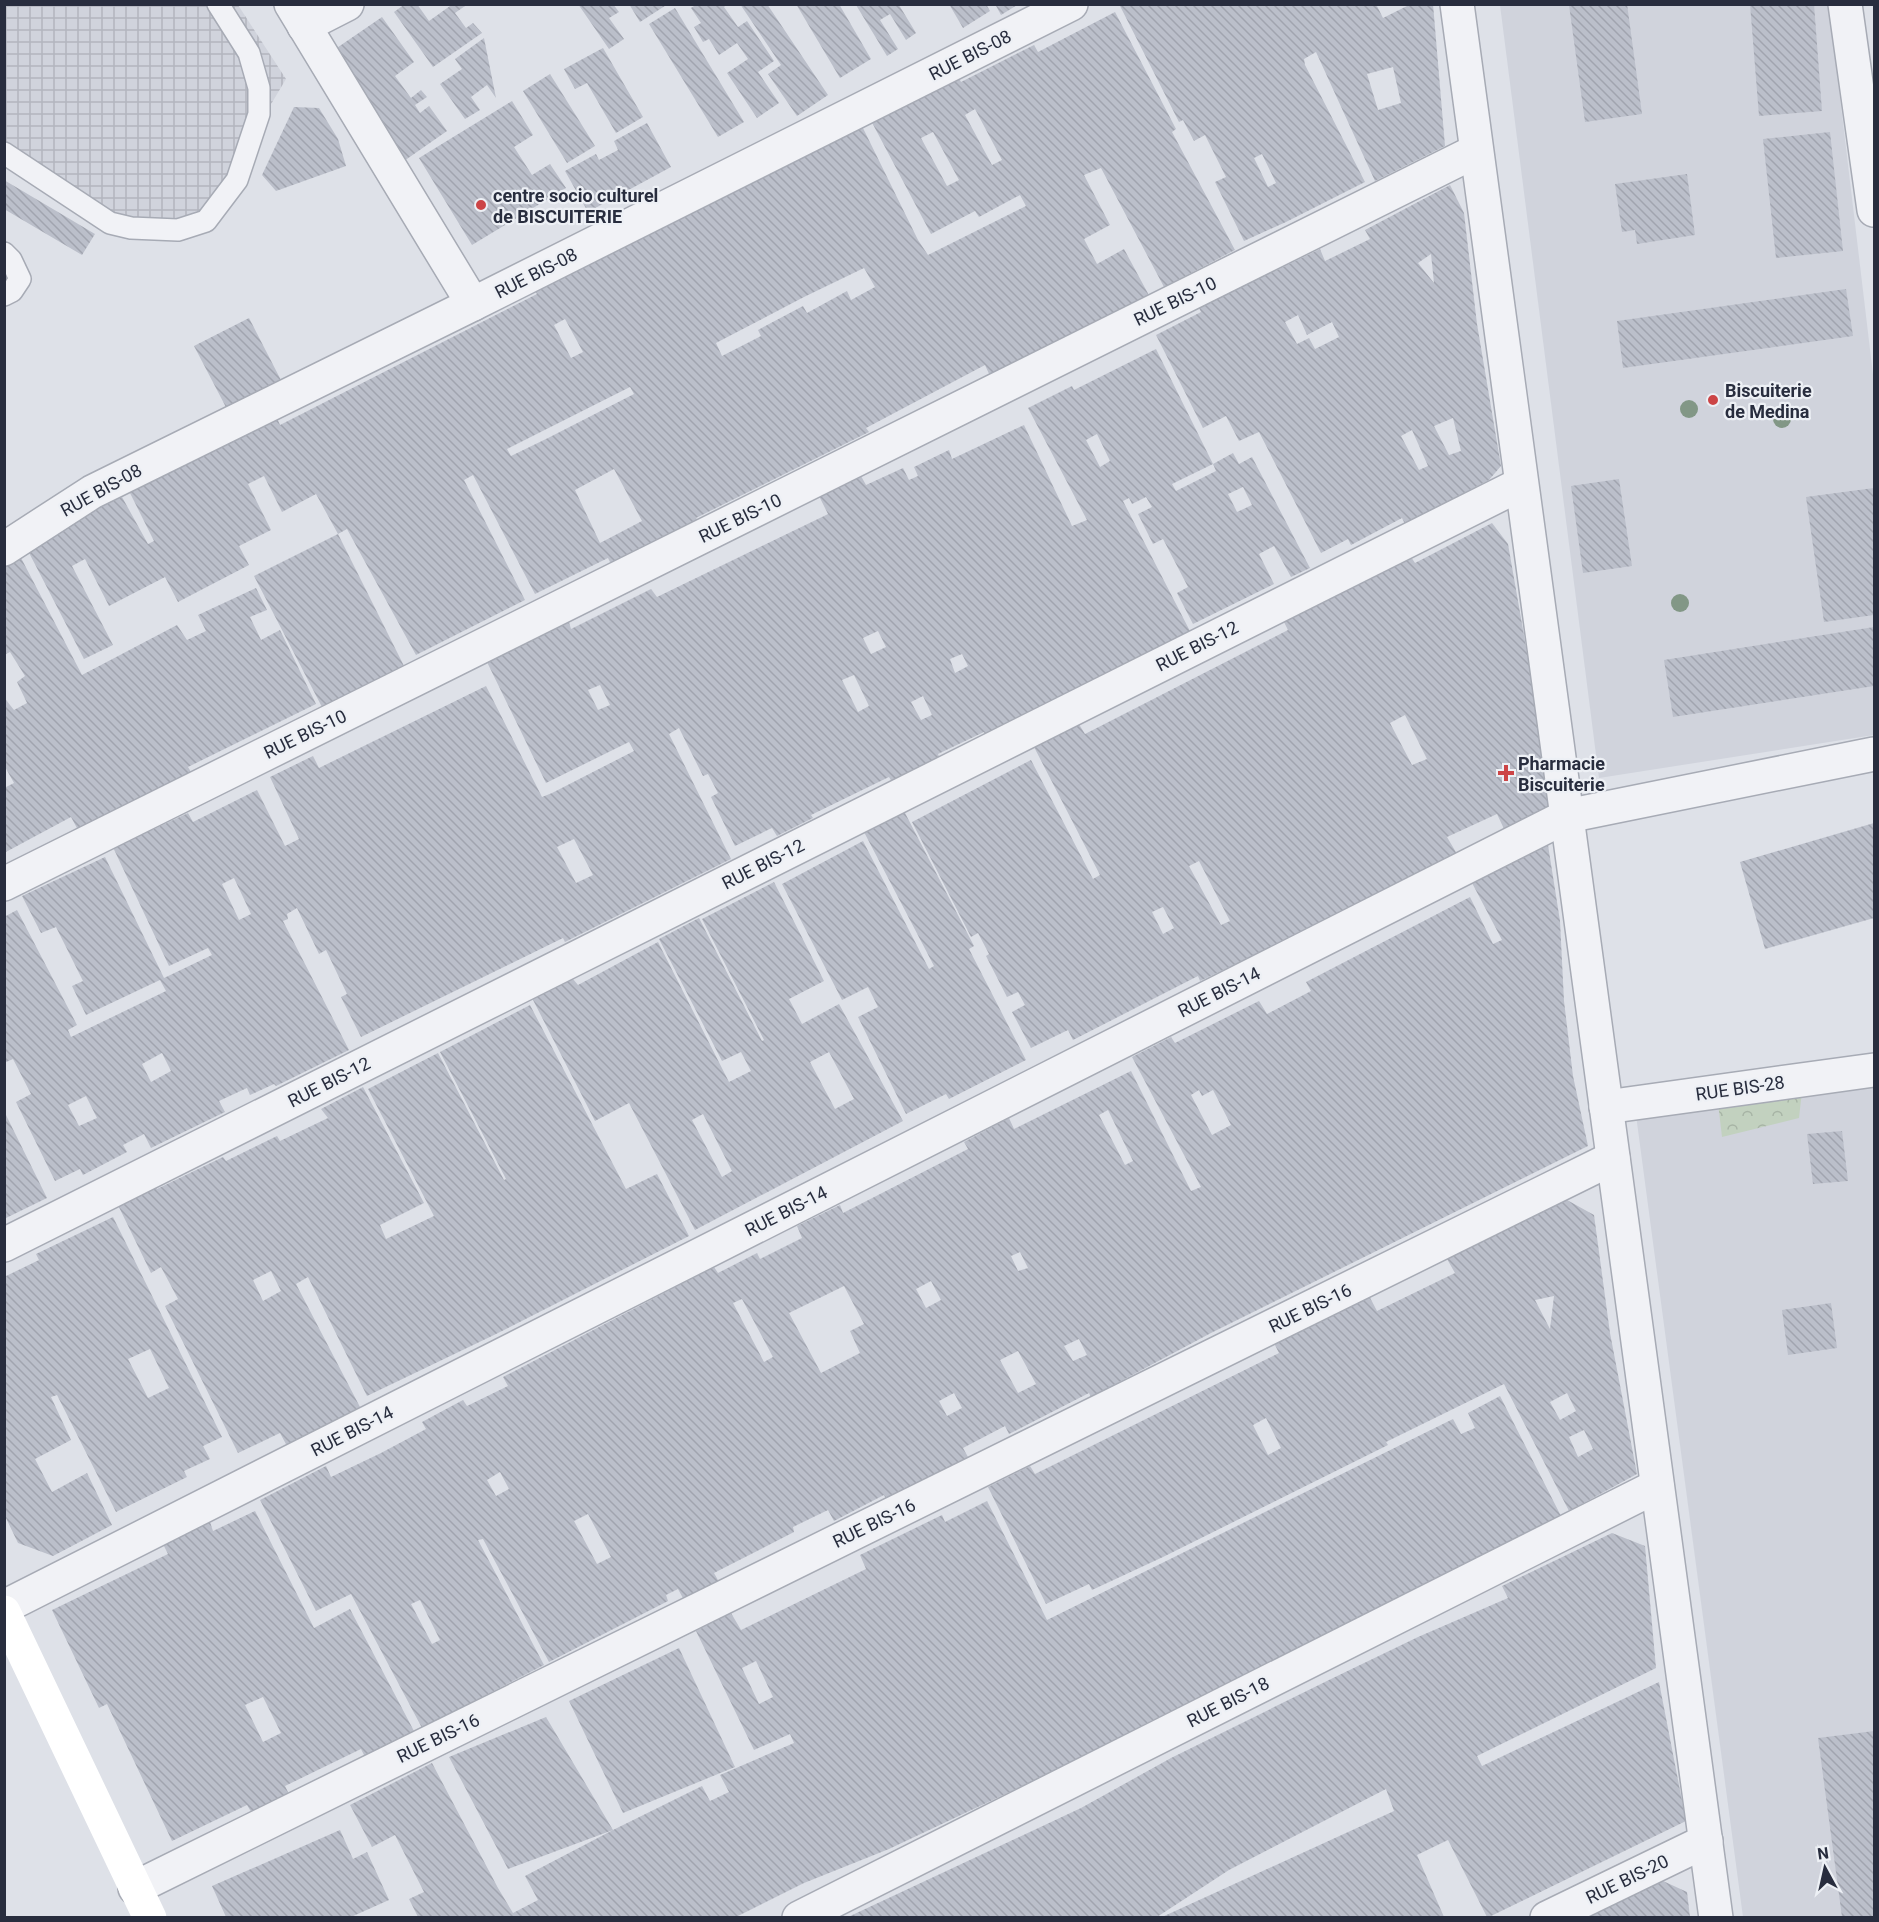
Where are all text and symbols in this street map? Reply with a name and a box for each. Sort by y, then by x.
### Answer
street label: RUE BIS-08 [925,25,1015,85]
place label: centre socio culturel de BISCUITERIE [493,185,658,227]
marker: centre socio culturel de BISCUITERIE [474,198,488,212]
street label: RUE BIS-08 [491,243,581,303]
street label: RUE BIS-10 [1130,272,1220,330]
place label: Biscuiterie de Medina [1725,380,1812,422]
marker: Biscuiterie de Medina [1706,393,1720,407]
street label: RUE BIS-08 [57,459,145,521]
street label: RUE BIS-10 [695,489,785,547]
street label: RUE BIS-12 [1152,616,1242,676]
street label: RUE BIS-10 [260,705,350,763]
place label: Pharmacie Biscuiterie [1518,753,1605,795]
marker: Pharmacie Biscuiterie [1499,766,1513,780]
street label: RUE BIS-12 [718,834,808,894]
street label: RUE BIS-14 [1174,962,1264,1022]
street label: RUE BIS-12 [284,1052,374,1112]
street label: RUE BIS-28 [1694,1071,1786,1105]
street label: RUE BIS-14 [741,1181,831,1241]
street label: RUE BIS-16 [1265,1279,1355,1337]
street label: RUE BIS-14 [307,1401,397,1461]
street label: RUE BIS-16 [829,1494,919,1552]
street label: RUE BIS-18 [1183,1672,1273,1732]
street label: RUE BIS-16 [393,1709,483,1767]
north arrow [1795,1838,1855,1898]
text: N [1816,1843,1830,1864]
street label: RUE BIS-20 [1582,1850,1672,1908]

